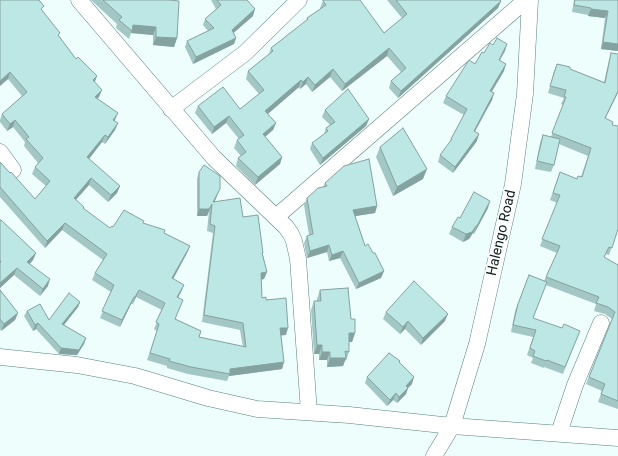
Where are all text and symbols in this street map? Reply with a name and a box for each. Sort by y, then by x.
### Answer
street label: Halengo Road [484,188,520,278]

